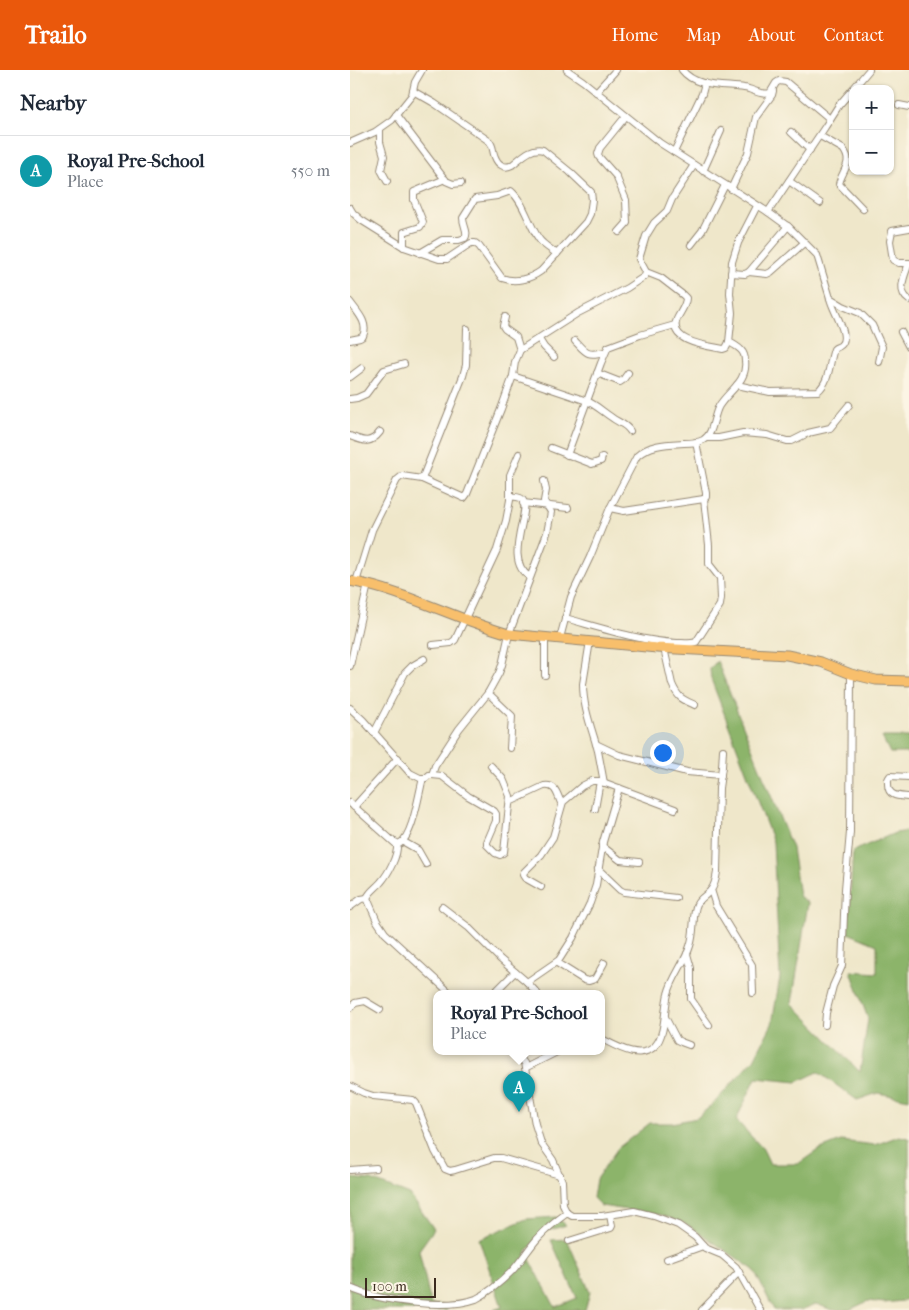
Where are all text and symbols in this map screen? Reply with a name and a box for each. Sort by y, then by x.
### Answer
text: Trailo [25,21,87,49]
text: Home [611,25,658,46]
text: Map [686,25,721,46]
text: About [749,25,795,46]
text: Contact [823,25,884,46]
map controls [849,85,894,175]
button: + [849,85,894,130]
text: Nearby [20,91,86,115]
button: − [849,130,894,175]
text: Royal Pre-School [67,150,204,172]
text: A [31,161,41,180]
text: 550 m [291,161,330,180]
text: Place [67,172,103,191]
your location [650,740,676,766]
popup [433,990,605,1055]
text: Royal Pre-School [450,1002,588,1024]
text: Place [450,1024,487,1043]
pin: A [503,1071,535,1112]
scale bar [365,1275,436,1298]
text: 100 m [372,1278,407,1295]

